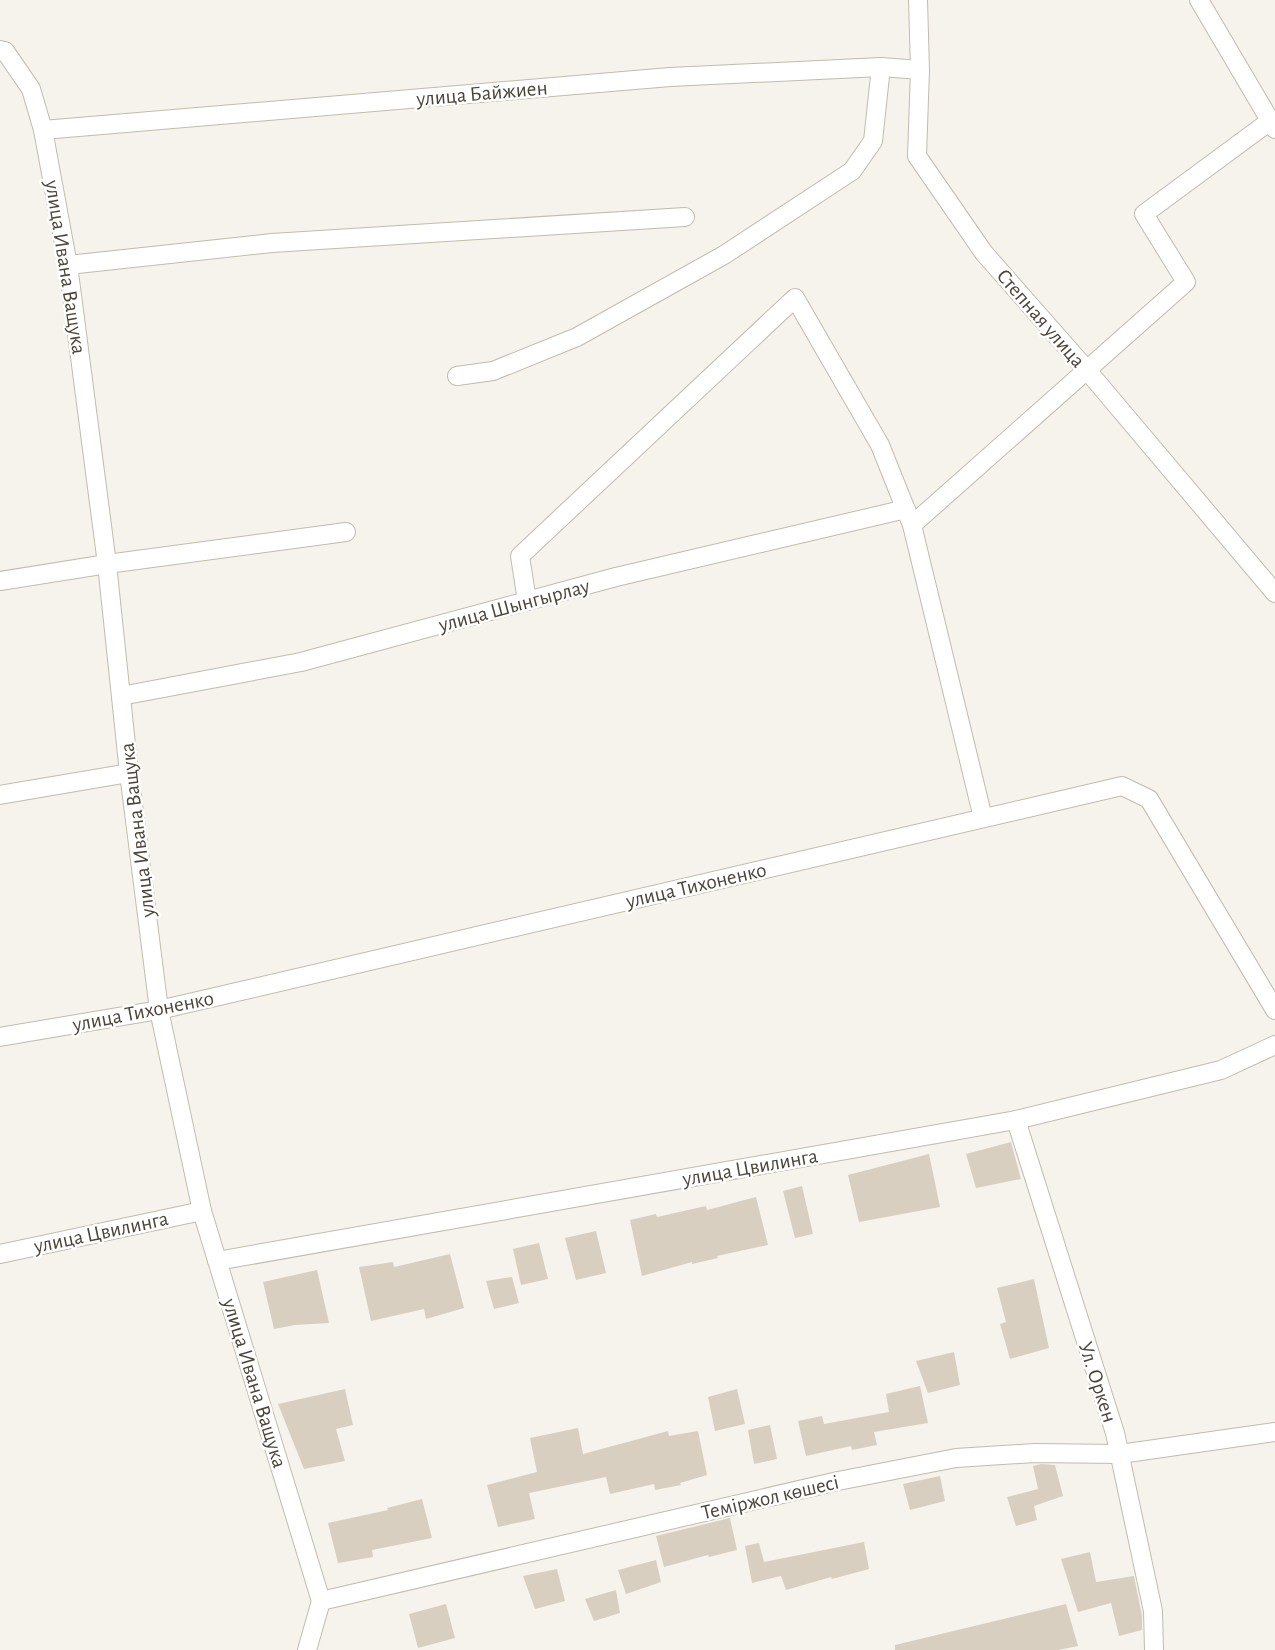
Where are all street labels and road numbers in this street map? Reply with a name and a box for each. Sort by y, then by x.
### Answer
street label: улица Байжиен [415,77,548,110]
street label: улица Ивана Ващука [41,178,90,356]
street label: Степная улица [992,265,1089,372]
street label: улица Шынгырлау [435,575,592,636]
street label: улица Ивана Ващука [116,741,159,919]
street label: улица Тихоненко [623,859,768,912]
street label: улица Тихоненко [70,988,215,1036]
street label: улица Цвилинга [680,1145,820,1190]
street label: улица Цвилинга [31,1208,171,1257]
street label: улица Ивана Ващука [218,1295,290,1471]
street label: Ул. Оркен [1075,1339,1120,1425]
street label: Теміржол көшесі [699,1471,841,1523]

